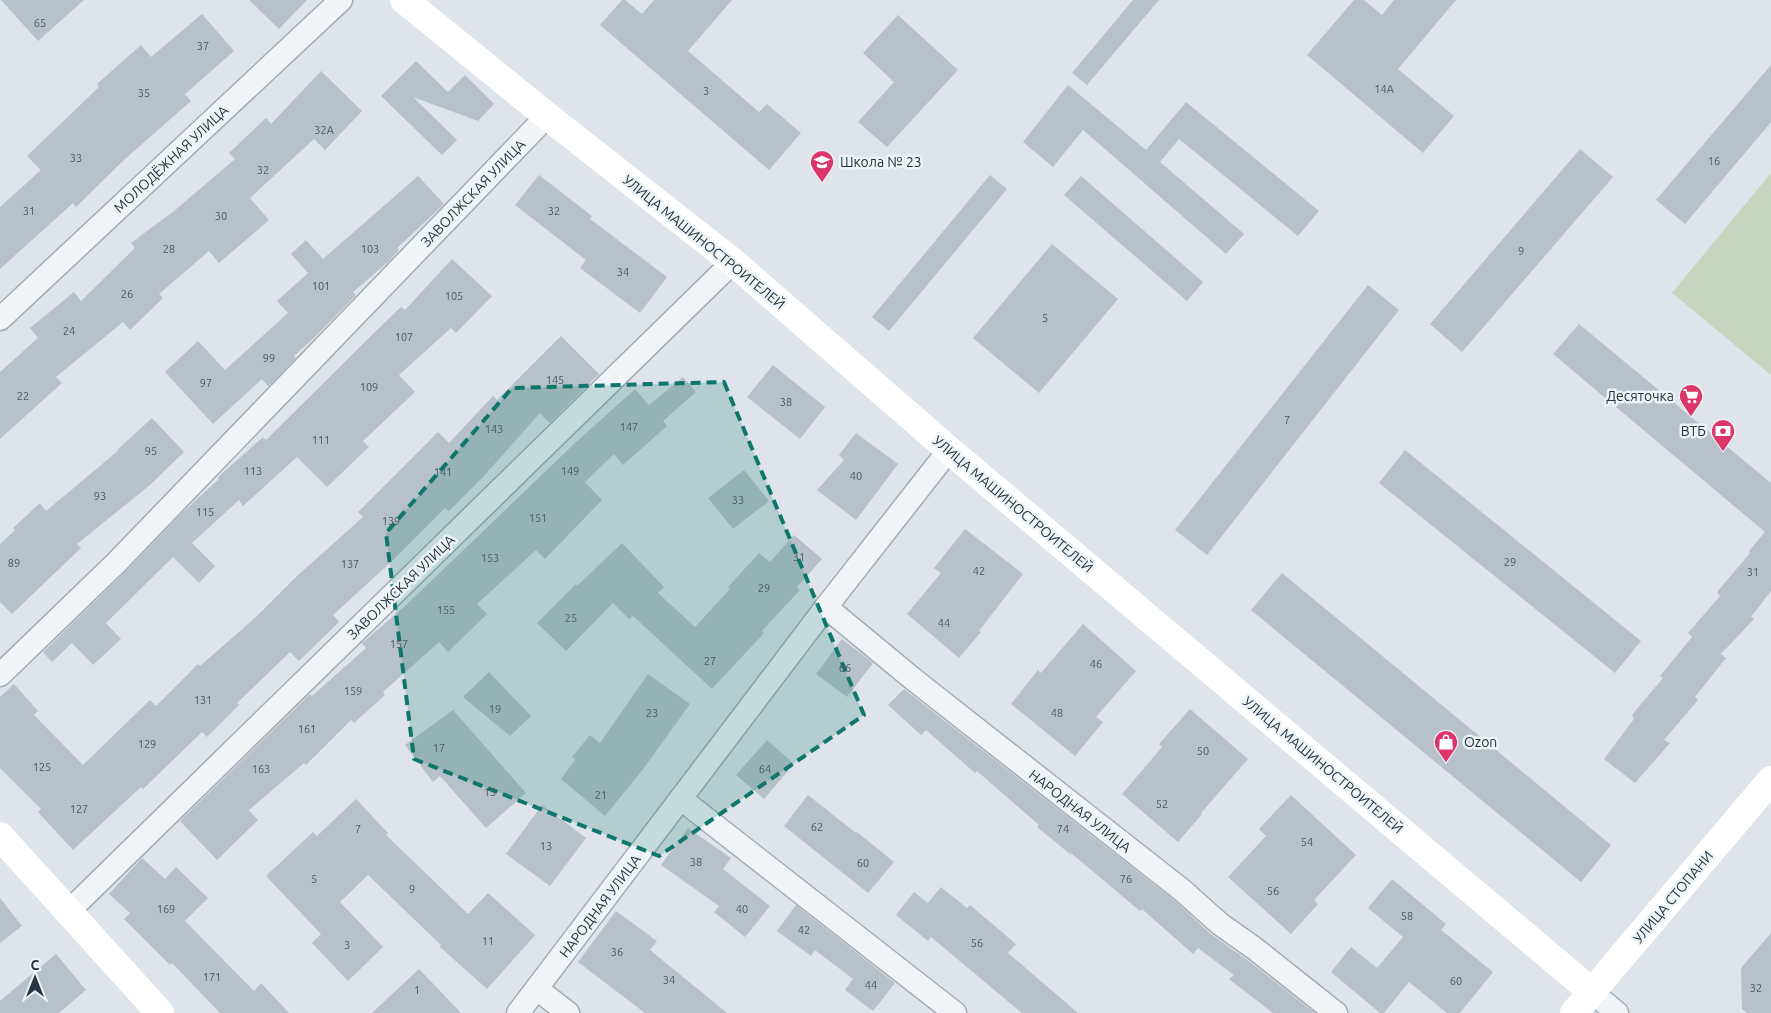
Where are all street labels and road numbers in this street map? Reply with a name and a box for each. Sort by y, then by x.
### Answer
street label: МОЛОДЁЖНАЯ УЛИЦА [111,102,231,216]
street label: ЗАВОЛЖСКАЯ УЛИЦА [418,136,528,250]
street label: УЛИЦА МАШИНОСТРОИТЕЛЕЙ [620,171,789,312]
street label: УЛИЦА МАШИНОСТРОИТЕЛЕЙ [930,432,1097,576]
street label: ЗАВОЛЖСКАЯ УЛИЦА [344,532,458,642]
street label: УЛИЦА МАШИНОСТРОИТЕЛЕЙ [1240,693,1407,837]
street label: НАРОДНАЯ УЛИЦА [1026,766,1134,856]
street label: УЛИЦА СТОПАНИ [1630,848,1716,946]
street label: НАРОДНАЯ УЛИЦА [556,851,644,961]

